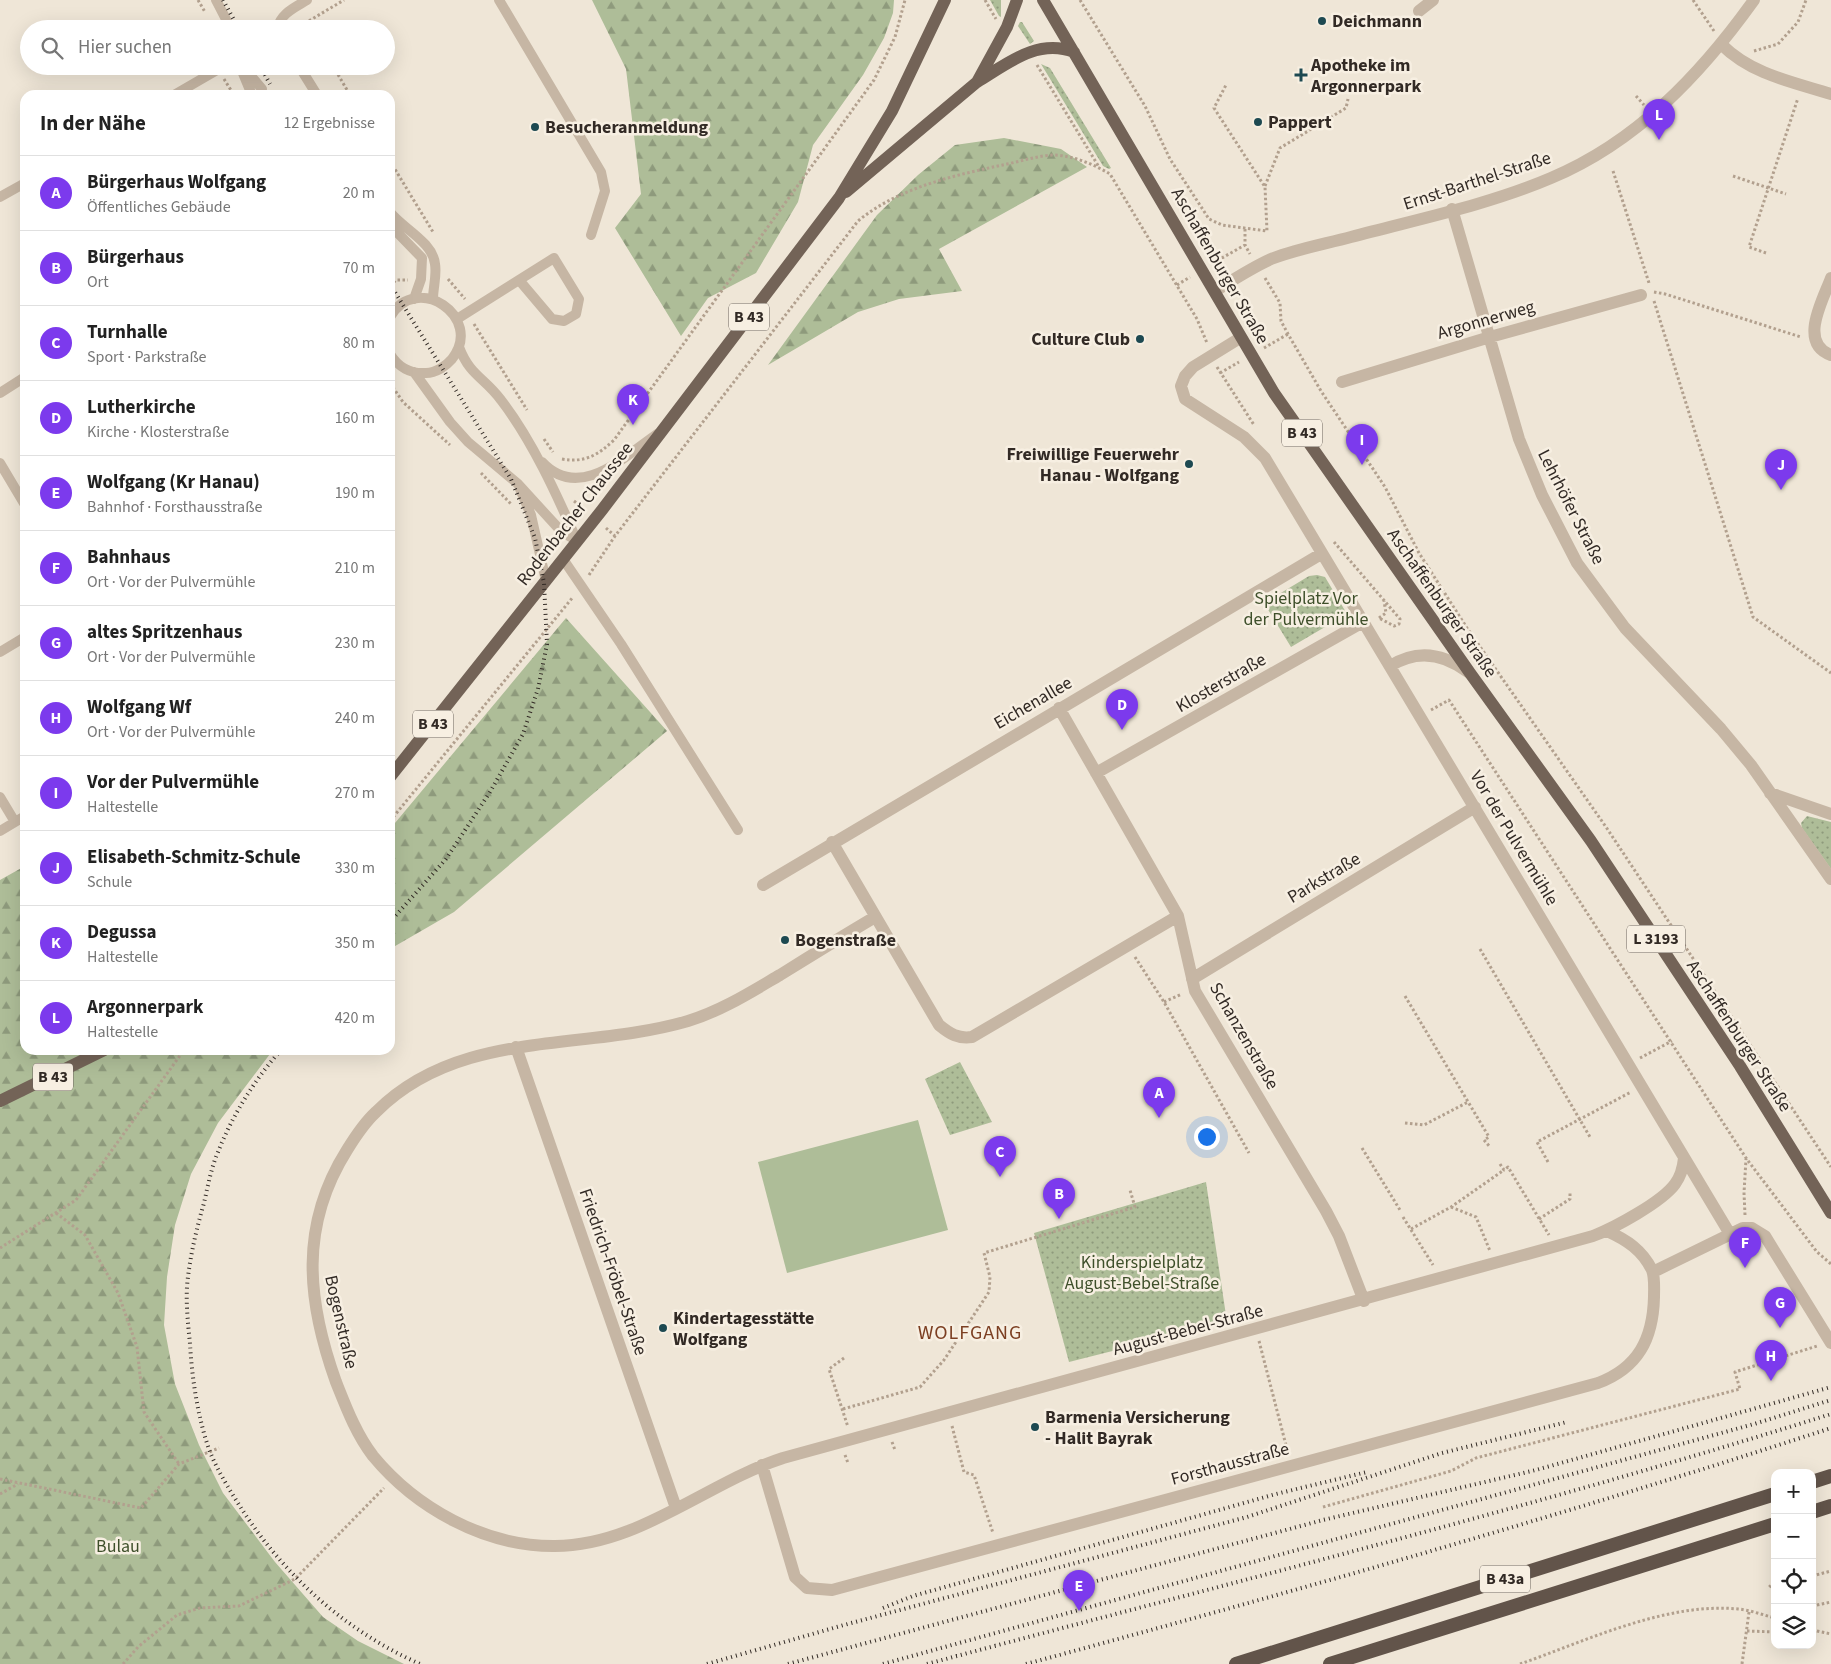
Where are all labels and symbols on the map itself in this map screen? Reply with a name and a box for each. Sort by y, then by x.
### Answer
place label: Deichmann [1332,9,1422,34]
marker: Deichmann [1316,15,1328,27]
place label: Apotheke im Argonnerpark [1310,53,1421,99]
marker: Apotheke im Argonnerpark [1295,69,1307,81]
pin: L [1643,99,1675,140]
place label: Pappert [1268,110,1332,135]
place label: Besucheranmeldung [545,115,709,140]
marker: Pappert [1252,116,1264,128]
marker: Besucheranmeldung [529,121,541,133]
street label: Ernst-Barthel-Straße [1400,145,1554,217]
street label: Aschaffenburger Straße [1165,183,1275,349]
street label: Argonnerweg [1434,294,1538,346]
road number: B 43 [729,304,769,330]
place label: Culture Club [1031,327,1130,352]
marker: Culture Club [1134,333,1146,345]
pin: K [617,384,649,425]
road number: B 43 [1282,419,1322,446]
pin: I [1346,424,1378,465]
street label: Rodenbacher Chaussee [511,437,639,591]
place label: Freiwillige Feuerwehr Hanau - Wolfgang [1006,442,1180,488]
street label: Lehrhöfer Straße [1531,445,1611,569]
pin: J [1765,449,1797,490]
marker: Freiwillige Feuerwehr Hanau - Wolfgang [1183,458,1195,470]
street label: Aschaffenburger Straße [1381,523,1503,683]
park label: Spielplatz Vor der Pulvermühle [1244,586,1369,632]
street label: Klosterstraße [1171,647,1271,719]
street label: Eichenallee [989,670,1077,736]
pin: D [1106,689,1138,730]
road number: B 43 [413,711,453,738]
street label: Vor der Pulvermühle [1464,766,1564,910]
street label: Parkstraße [1283,846,1365,910]
road number: L 3193 [1627,926,1685,952]
place label: Bogenstraße [795,928,896,953]
marker: Bogenstraße [779,934,791,946]
street label: Aschaffenburger Straße [1680,955,1798,1117]
street label: Schanzenstraße [1203,978,1285,1094]
road number: B 43 [33,1064,73,1090]
pin: A [1143,1077,1175,1118]
your location [1194,1124,1220,1150]
pin: C [984,1136,1016,1177]
pin: B [1043,1178,1075,1219]
street label: Friedrich-Fröbel-Straße [573,1185,653,1359]
pin: F [1729,1227,1761,1268]
park label: Kinderspielplatz August-Bebel-Straße [1065,1250,1219,1296]
street label: Bogenstraße [318,1273,364,1371]
pin: G [1764,1287,1796,1328]
street label: August-Bebel-Straße [1110,1298,1266,1362]
place label: Kindertagesstätte Wolfgang [673,1306,814,1352]
district label: WOLFGANG [918,1319,1022,1347]
marker: Kindertagesstätte Wolfgang [657,1322,669,1334]
pin: H [1755,1340,1787,1381]
place label: Barmenia Versicherung - Halit Bayrak [1045,1405,1230,1451]
marker: Barmenia Versicherung - Halit Bayrak [1029,1421,1041,1433]
street label: Forsthausstraße [1168,1436,1292,1492]
park label: Bulau [96,1534,140,1559]
road number: B 43a [1480,1566,1530,1592]
pin: E [1063,1570,1095,1611]

